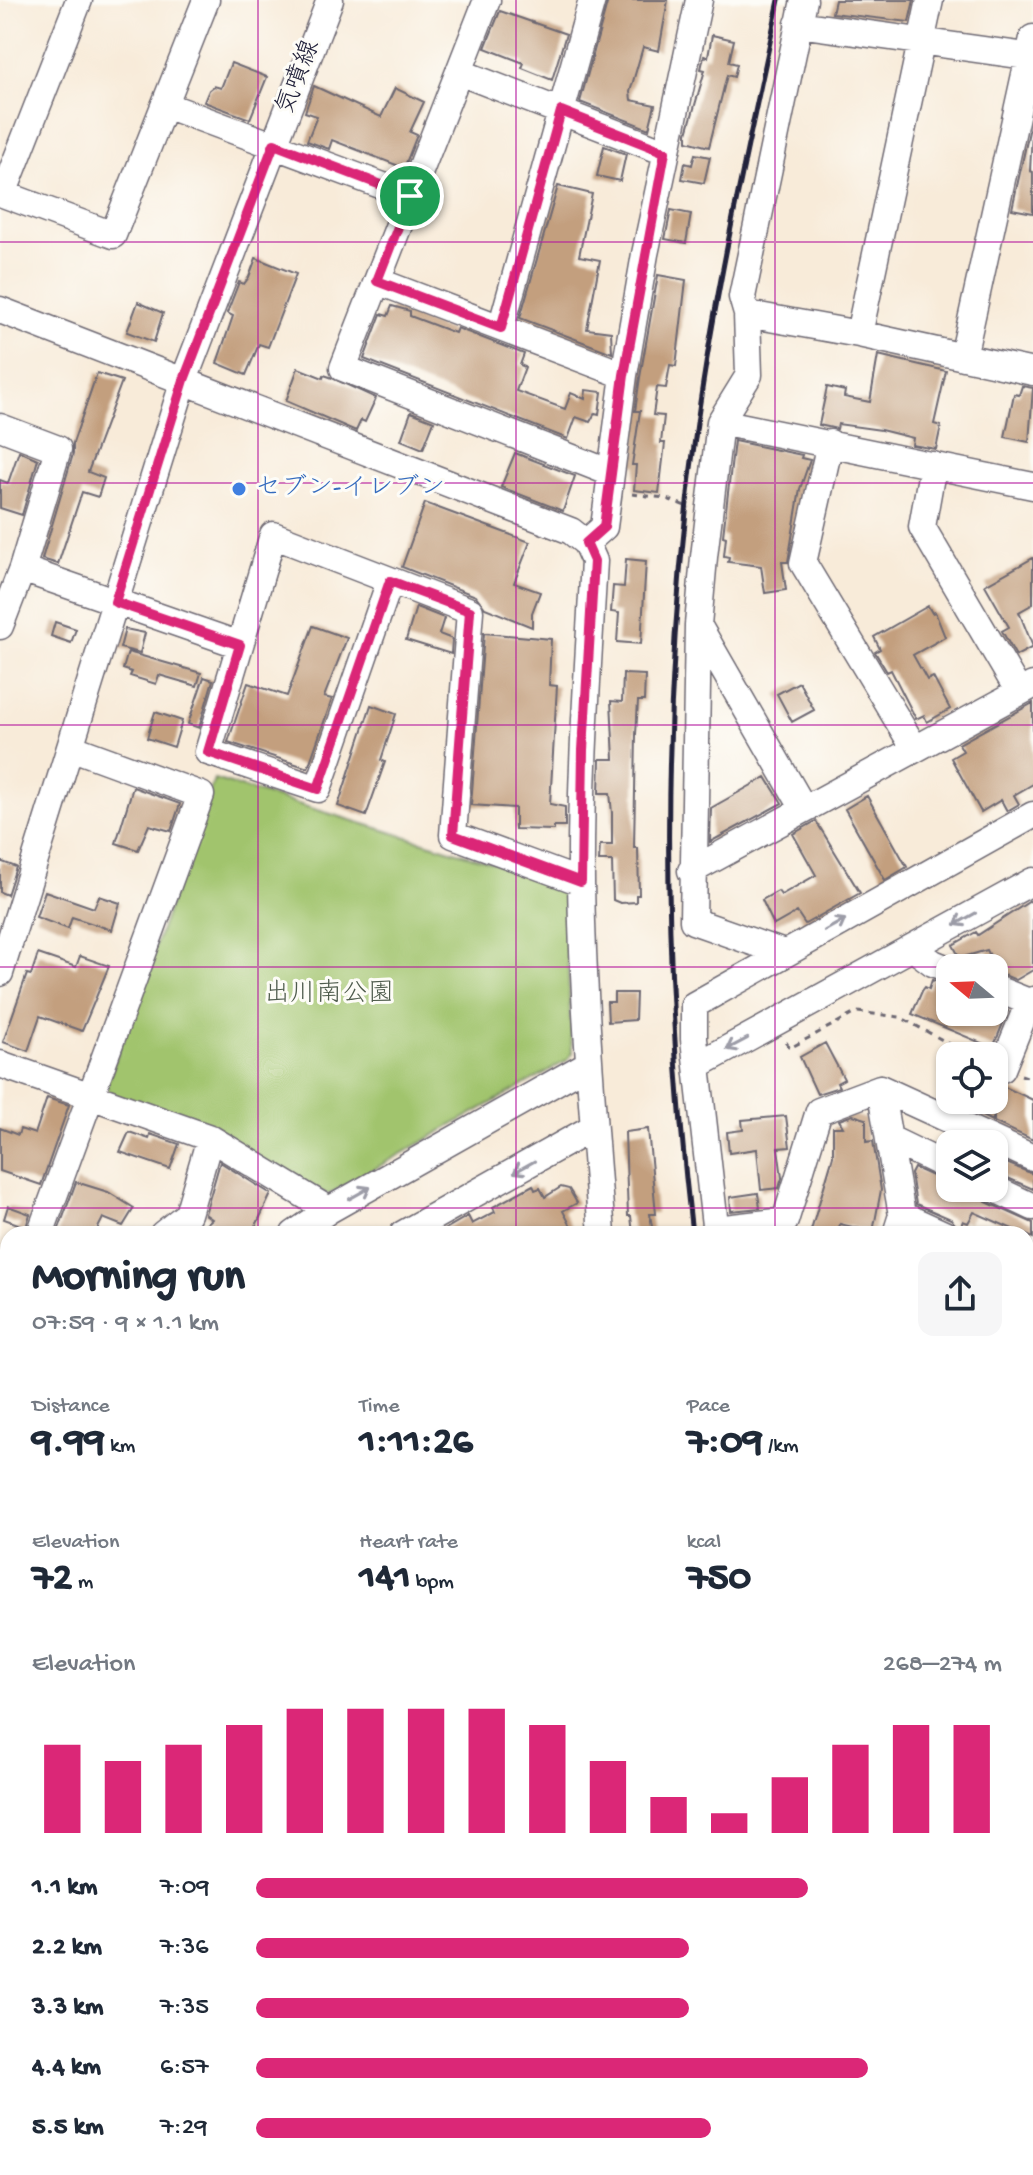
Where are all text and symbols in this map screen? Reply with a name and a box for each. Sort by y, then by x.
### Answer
street label: 気噴線 [271,36,328,120]
pin [376,162,444,230]
icon: arrive [388,174,432,218]
place label: セブン-イレブン [255,473,445,505]
marker: セブン-イレブン [230,480,248,498]
one-way arrow [954,911,977,927]
one-way arrow [823,917,846,933]
north arrow [936,954,1008,1026]
map controls [936,954,1008,1202]
park label: 出川南公園 [264,978,394,1011]
one-way arrow [726,1037,749,1053]
button: locate [936,1042,1008,1114]
button: layers [936,1130,1008,1202]
one-way arrow [512,1159,536,1175]
one-way arrow [348,1185,371,1201]
button: share [918,1252,1002,1336]
text: Morning run [32,1253,245,1305]
text: 07:59 · 9 × 1.1 km [32,1309,219,1340]
text: Distance [32,1394,110,1420]
text: Time [359,1394,400,1420]
text: Pace [687,1394,730,1420]
text: 9.99 [32,1420,105,1467]
text: 1:11:26 [359,1420,473,1467]
text: 7:09 [687,1420,763,1467]
text: km [105,1434,135,1460]
text: /km [763,1434,799,1460]
text: Elevation [32,1530,119,1556]
text: Heart rate [359,1530,458,1556]
text: kcal [687,1530,721,1556]
text: 72 [32,1556,72,1603]
text: 141 [359,1556,411,1603]
text: 750 [687,1556,751,1603]
text: m [72,1570,93,1596]
text: bpm [411,1570,454,1596]
text: Elevation [32,1650,135,1681]
text: 268–274 m [883,1650,1002,1681]
text: 1.1 km [32,1873,97,1904]
text: 7:09 [160,1873,209,1904]
text: 2.2 km [32,1933,102,1964]
text: 7:36 [160,1933,208,1964]
text: 3.3 km [32,1993,103,2024]
text: 7:35 [160,1993,209,2024]
text: 4.4 km [32,2053,101,2084]
text: 6:57 [160,2053,209,2084]
text: 5.5 km [32,2113,104,2144]
text: 7:29 [160,2113,207,2144]

